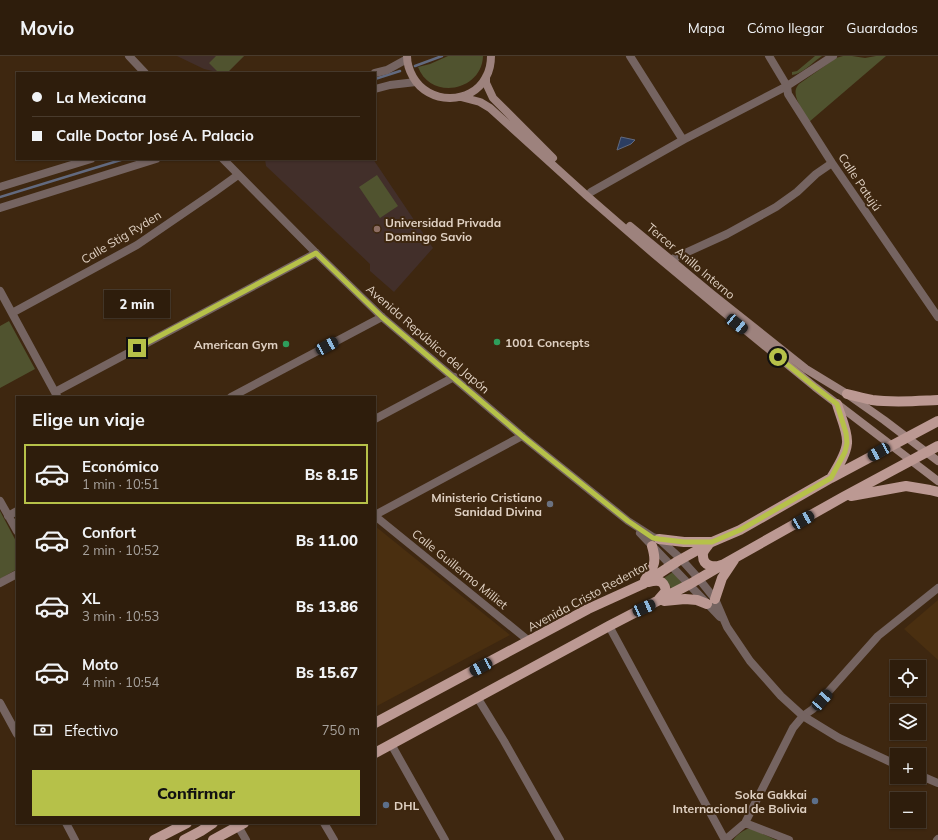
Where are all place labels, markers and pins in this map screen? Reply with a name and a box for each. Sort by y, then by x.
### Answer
place label: Universidad Privada Domingo Savio [385,215,501,244]
marker: Universidad Privada Domingo Savio [372,224,382,234]
place label: 1001 Concepts [505,335,590,350]
place label: American Gym [194,337,278,352]
marker: 1001 Concepts [492,337,502,347]
marker: American Gym [281,339,291,349]
place label: Ministerio Cristiano Sanidad Divina [431,490,542,519]
marker: Ministerio Cristiano Sanidad Divina [545,499,555,509]
place label: Soka Gakkai Internacional de Bolivia [672,787,807,816]
marker: Soka Gakkai Internacional de Bolivia [810,796,820,806]
place label: DHL [394,798,419,813]
marker: DHL [381,800,391,810]

